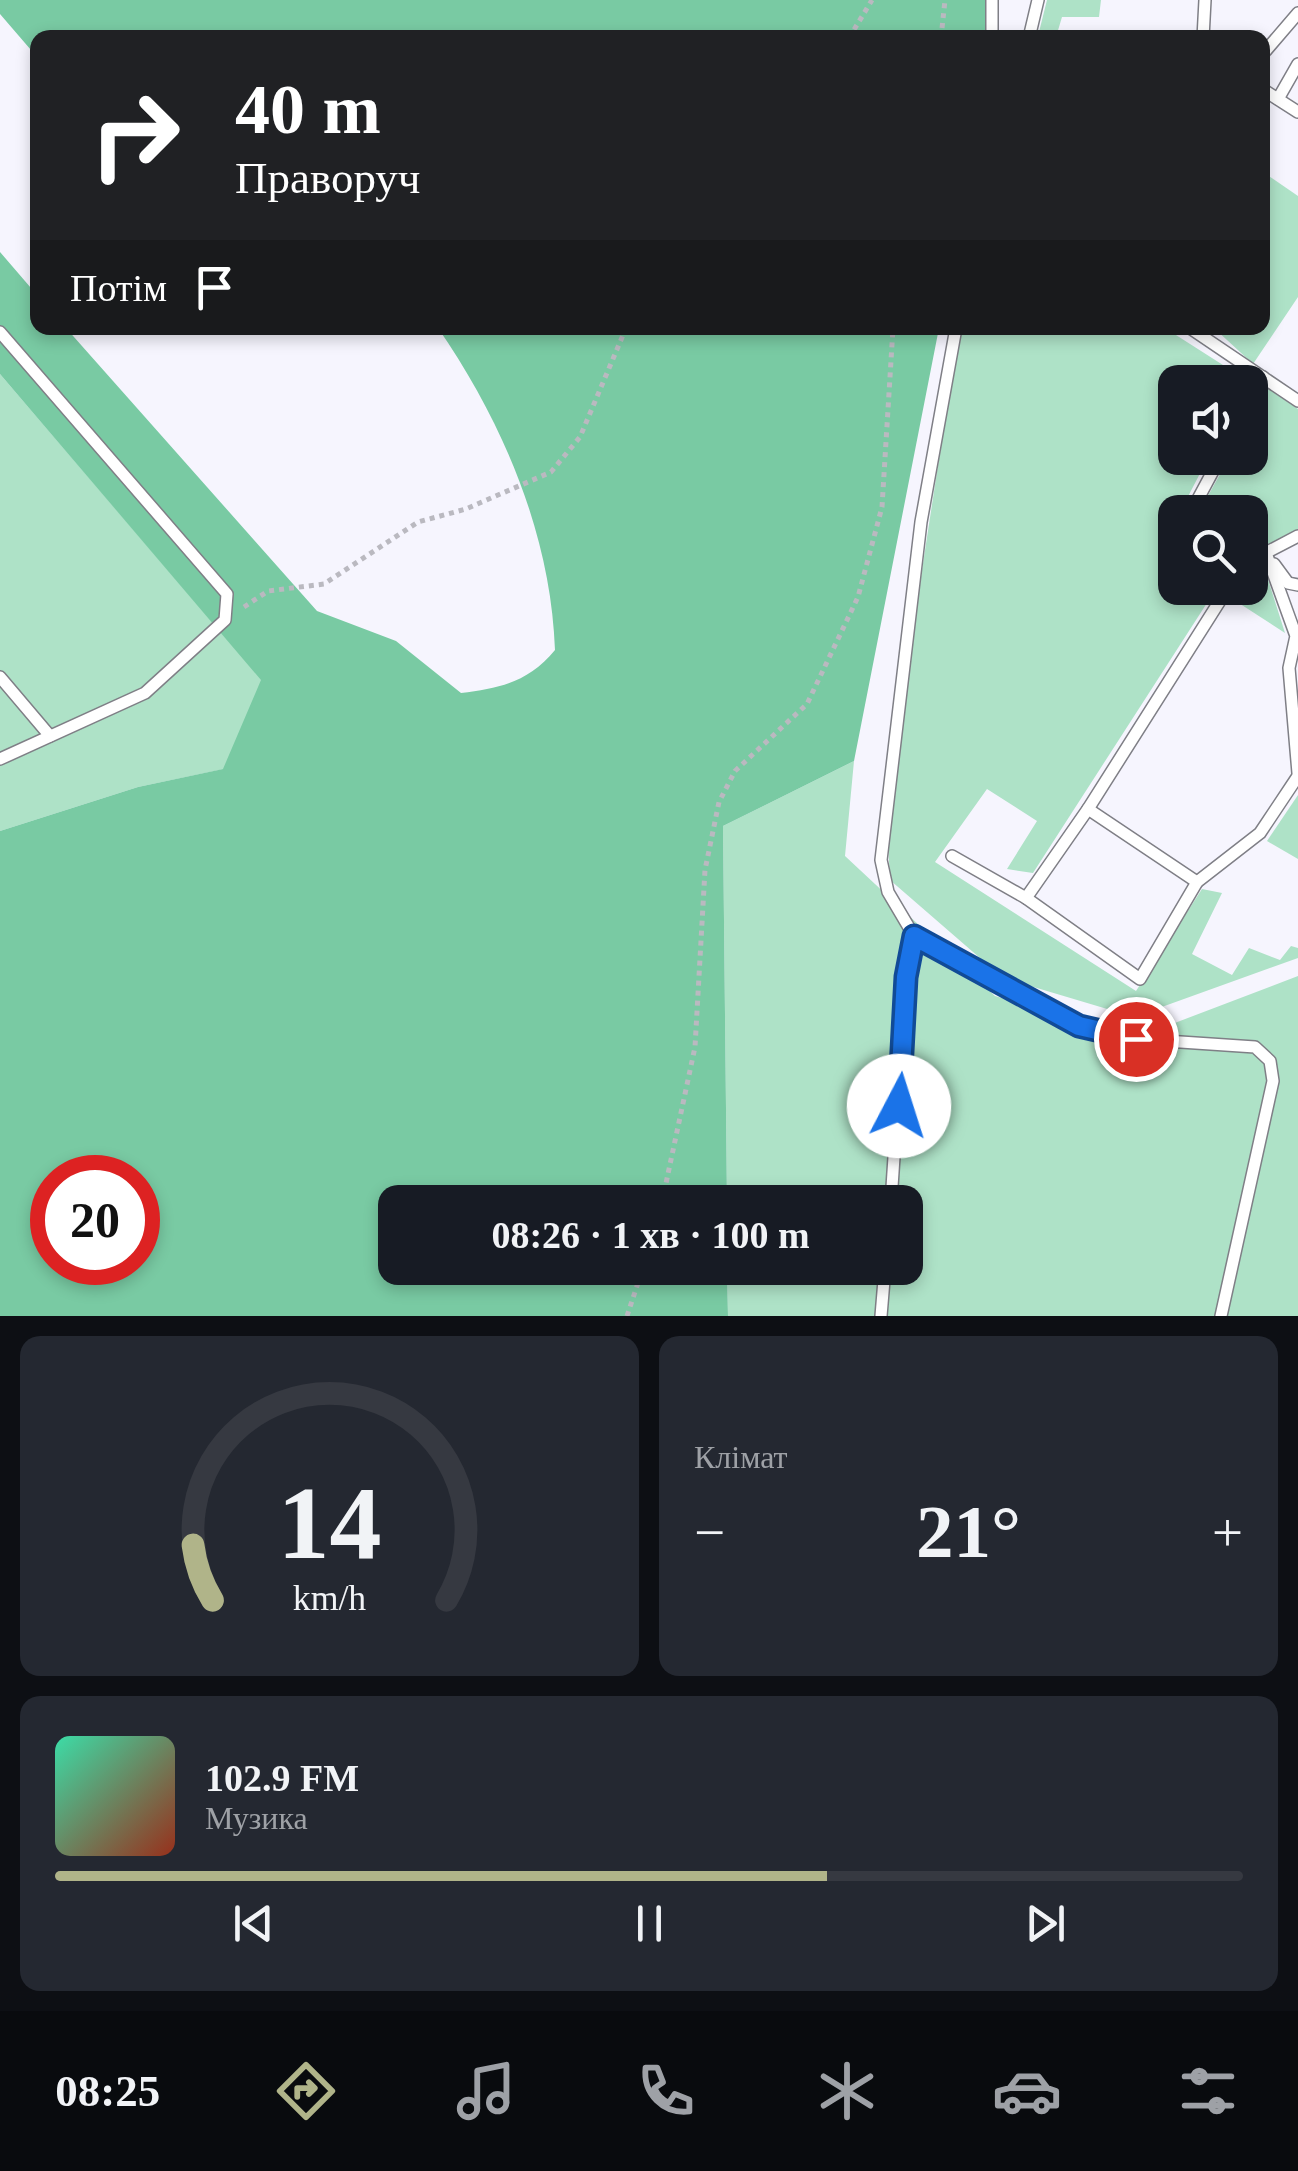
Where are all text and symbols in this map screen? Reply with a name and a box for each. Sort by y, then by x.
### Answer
icon: right [70,70,200,200]
text: 40 m [235,71,381,148]
text: Праворуч [235,153,420,203]
icon: arrive [187,260,242,315]
text: Потім [70,267,167,309]
map controls [1158,365,1268,605]
button: sound [1158,365,1268,475]
button: search [1158,495,1268,605]
pin [1094,997,1179,1082]
icon: arrive [1109,1012,1164,1067]
position arrow [847,1054,951,1158]
speed limit sign: 20 [30,1155,160,1285]
text: 08:26 · 1 хв · 100 m [491,1214,810,1256]
text: Клімат [694,1439,788,1475]
text: 14 [278,1465,382,1580]
text: 21° [916,1490,1021,1573]
text: − [694,1502,725,1563]
text: + [1212,1502,1243,1563]
text: km/h [293,1578,366,1618]
text: 102.9 FM [205,1757,359,1799]
text: Музика [205,1800,308,1836]
icon: previous [226,1896,281,1951]
icon: pause [622,1896,677,1951]
icon: next [1018,1896,1073,1951]
icon: directions [271,2056,341,2126]
icon: music [451,2056,521,2126]
icon: phone [631,2056,701,2126]
icon: climate [812,2056,882,2126]
icon: car [992,2056,1062,2126]
icon: filters [1173,2056,1243,2126]
text: 08:25 [55,2066,160,2116]

